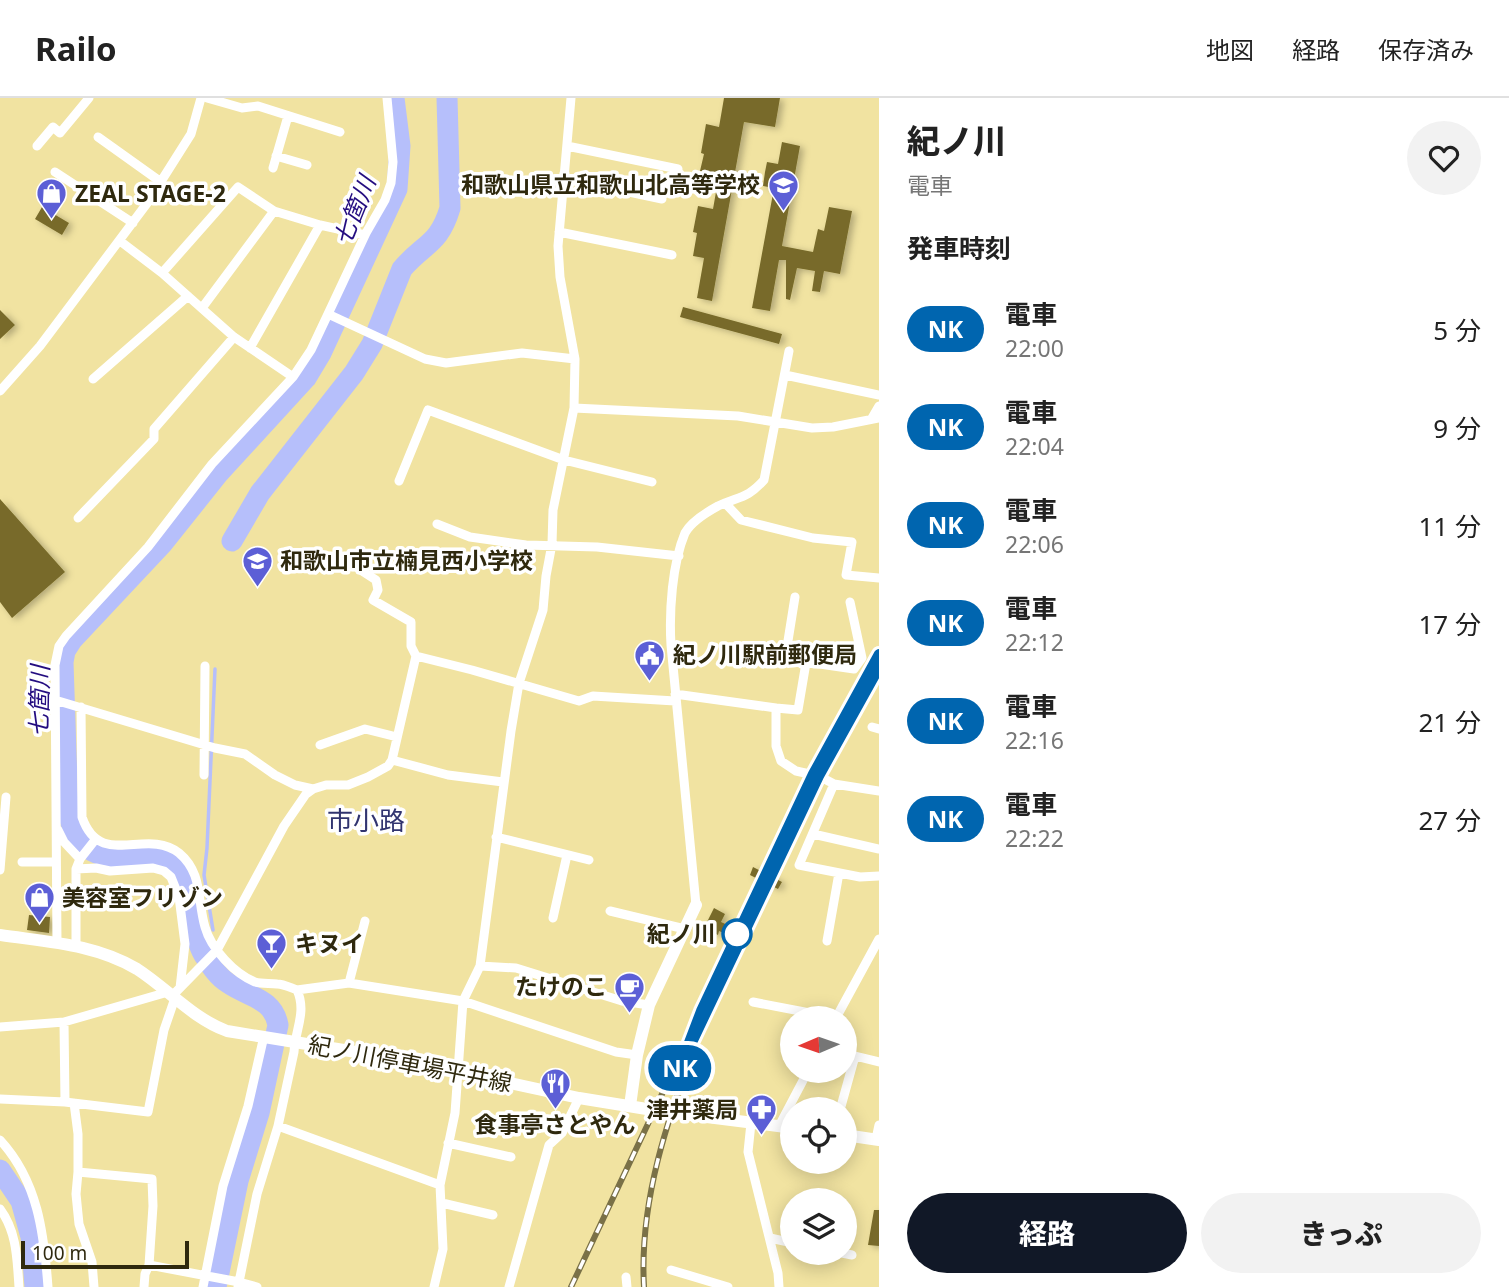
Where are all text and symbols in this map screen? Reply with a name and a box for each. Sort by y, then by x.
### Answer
text: Railo [35,26,117,71]
text: 地図 [1206,33,1254,66]
text: 経路 [1292,33,1340,66]
text: 保存済み [1378,33,1474,66]
text: 紀ノ川 [907,118,1006,163]
button: heart [1407,121,1481,195]
water label: 七箇川 [325,168,384,250]
place label: 和歌山県立和歌山北高等学校 [461,168,760,200]
school or university icon: 和歌山県立和歌山北高等学校 [766,168,800,212]
text: 電車 [907,169,953,201]
shop icon: ZEAL STAGE-2 [35,177,69,221]
place label: ZEAL STAGE-2 [75,177,226,209]
text: 発車時刻 [907,230,1011,266]
text: 電車 [1005,296,1057,332]
text: NK [928,312,963,345]
text: 5 分 [1433,312,1481,348]
text: 22:00 [1005,332,1064,364]
text: 電車 [1005,394,1057,430]
text: NK [928,410,963,443]
text: 9 分 [1433,410,1481,446]
text: 22:04 [1005,430,1064,462]
text: 電車 [1005,492,1057,528]
text: NK [928,508,963,541]
text: 11 分 [1418,508,1481,544]
text: 22:06 [1005,528,1064,560]
school or university icon: 和歌山市立楠見西小学校 [240,544,274,588]
place label: 和歌山市立楠見西小学校 [280,544,533,576]
text: 電車 [1005,590,1057,626]
text: NK [928,606,963,639]
text: 17 分 [1418,606,1481,642]
text: 22:12 [1005,626,1064,658]
public building icon: 紀ノ川駅前郵便局 [633,638,667,682]
place label: 紀ノ川駅前郵便局 [673,638,857,670]
water label: 七箇川 [21,662,56,737]
text: 電車 [1005,688,1057,724]
text: NK [928,704,963,737]
text: 21 分 [1418,704,1481,740]
text: 22:16 [1005,724,1064,756]
text: 電車 [1005,786,1057,822]
district label: 市小路 [327,802,405,838]
text: NK [928,802,963,835]
text: 27 分 [1418,802,1481,838]
text: 22:22 [1005,822,1064,854]
shop icon: 美容室フリゾン [22,881,56,925]
place label: 美容室フリゾン [62,881,223,913]
place label: 紀ノ川 [647,917,716,949]
marker: 紀ノ川 [722,919,752,949]
bar icon: キヌイ [255,927,289,971]
place label: キヌイ [295,927,364,959]
place label: たけのこ [515,970,607,1002]
cafe icon: たけのこ [613,970,647,1014]
north arrow [780,1006,858,1083]
map controls [780,1006,857,1265]
street label: 紀ノ川停車場平井線 [306,1028,515,1098]
line badge: NK [648,1045,712,1091]
text: NK [662,1051,698,1084]
restaurant icon: 食事亭さとやん [538,1067,572,1111]
place label: 津井薬局 [646,1093,738,1125]
pharmacy icon: 津井薬局 [744,1093,778,1137]
button: locate [780,1097,857,1174]
place label: 食事亭さとやん [475,1108,636,1140]
button: layers [780,1188,857,1265]
button: 経路 [907,1193,1187,1273]
button: きっぷ [1201,1193,1481,1273]
scale bar [21,1238,189,1270]
text: 100 m [32,1240,87,1266]

